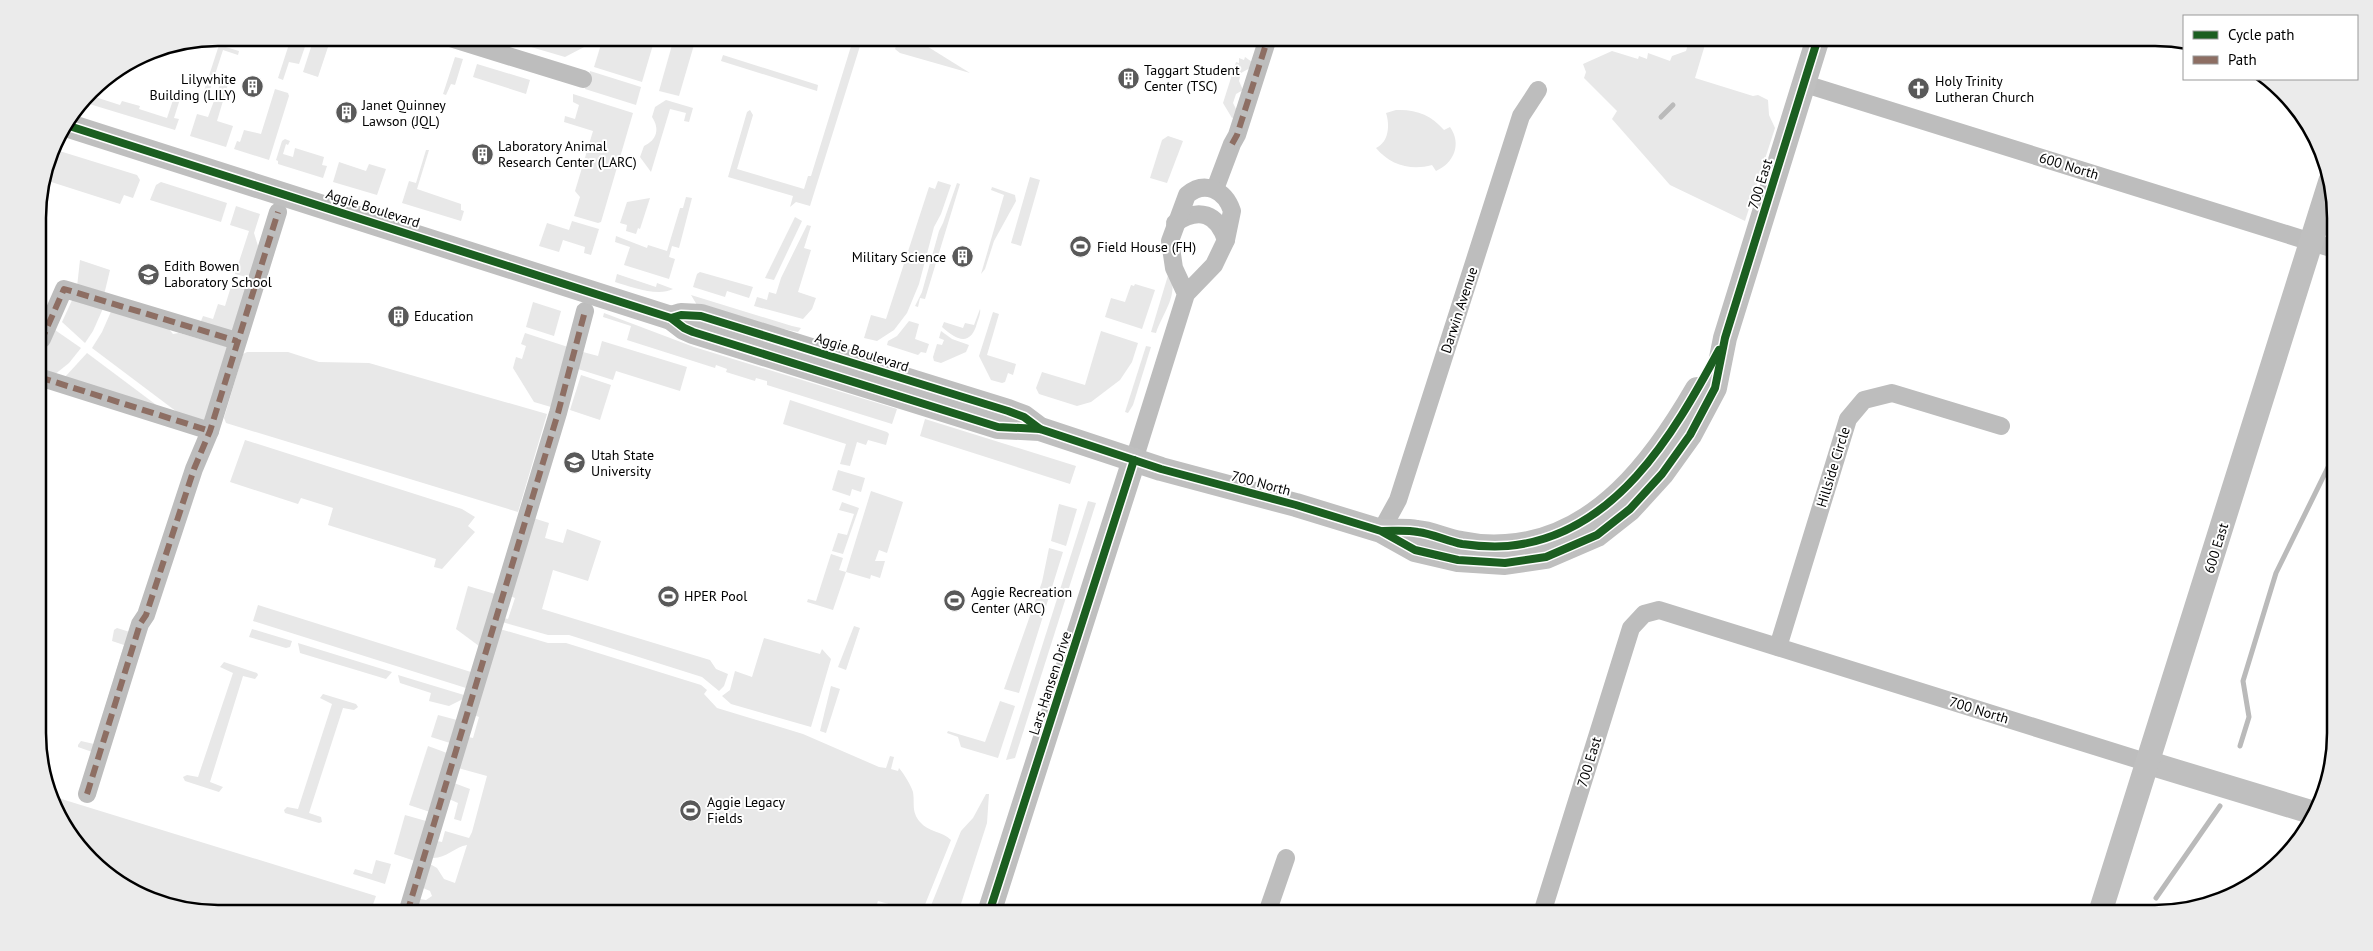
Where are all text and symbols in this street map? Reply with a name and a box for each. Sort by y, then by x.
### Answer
legend [2183,15,2358,80]
text: Cycle path [2228,25,2294,44]
text: Path [2228,50,2257,69]
place label: Taggart Student Center (TSC) [1144,61,1240,95]
building icon: Taggart Student Center (TSC) [1116,66,1140,90]
place label: Lilywhite Building (LILY) [150,70,236,104]
place label: Holy Trinity Lutheran Church [1935,72,2034,106]
building icon: Lilywhite Building (LILY) [240,75,264,99]
church icon: Holy Trinity Lutheran Church [1907,77,1931,101]
place label: Janet Quinney Lawson (JQL) [361,96,446,130]
building icon: Janet Quinney Lawson (JQL) [334,101,358,125]
place label: Laboratory Animal Research Center (LARC) [498,137,637,171]
building icon: Laboratory Animal Research Center (LARC) [470,142,494,166]
street label: 600 North [2037,148,2101,184]
street label: 700 East [1744,156,1776,211]
street label: Aggie Boulevard [324,184,422,232]
sports icon: Field House (FH) [1069,235,1093,259]
place label: Field House (FH) [1097,238,1196,256]
building icon: Military Science [950,245,974,269]
place label: Military Science [852,248,946,266]
place label: Edith Bowen Laboratory School [164,257,272,291]
school or university icon: Edith Bowen Laboratory School [136,262,160,286]
street label: Darwin Avenue [1437,265,1481,355]
building icon: Education [386,304,410,328]
place label: Education [414,307,474,325]
street label: Aggie Boulevard [813,328,911,376]
street label: Hillside Circle [1812,424,1854,510]
place label: Utah State University [591,446,654,480]
school or university icon: Utah State University [563,451,587,475]
street label: 700 North [1229,466,1293,500]
street label: 600 East [2200,520,2232,575]
place label: Aggie Recreation Center (ARC) [971,583,1072,617]
sports icon: HPER Pool [656,584,680,608]
place label: HPER Pool [684,587,747,605]
sports icon: Aggie Recreation Center (ARC) [943,588,967,612]
street label: Lars Hansen Drive [1025,629,1075,737]
street label: 700 North [1947,692,2011,728]
street label: 700 East [1573,734,1605,789]
place label: Aggie Legacy Fields [707,793,786,827]
sports icon: Aggie Legacy Fields [679,798,703,822]

